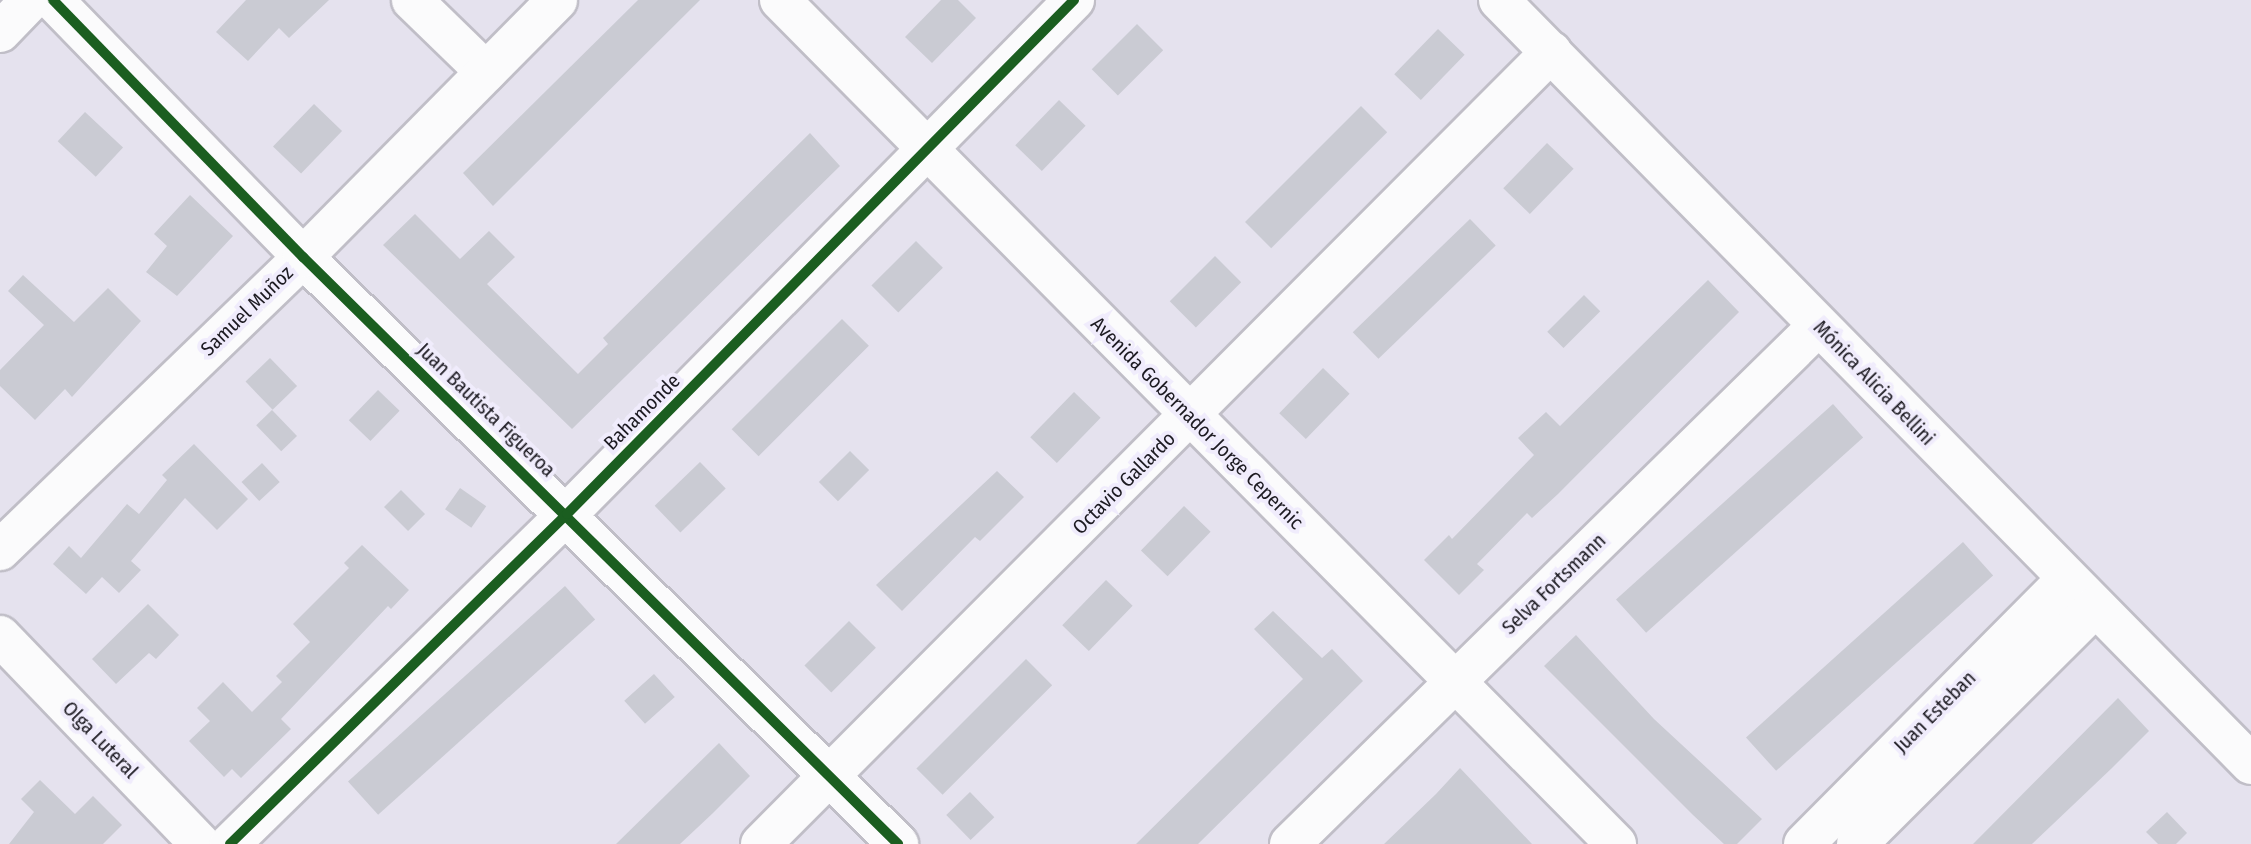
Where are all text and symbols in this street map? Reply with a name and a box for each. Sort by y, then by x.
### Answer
street label: Samuel Muñoz [196,261,298,361]
street label: Avenida Gobernador Jorge Cepernic [1086,312,1308,534]
street label: Mónica Alicia Bellini [1808,316,1940,450]
street label: Juan Bautista Figueroa [412,338,560,482]
street label: Bahamonde [599,369,685,455]
street label: Octavio Gallardo [1068,427,1180,539]
street label: Selva Fortsmann [1497,529,1611,639]
street label: Juan Esteban [1889,666,1981,758]
street label: Olga Luteral [57,697,143,783]

